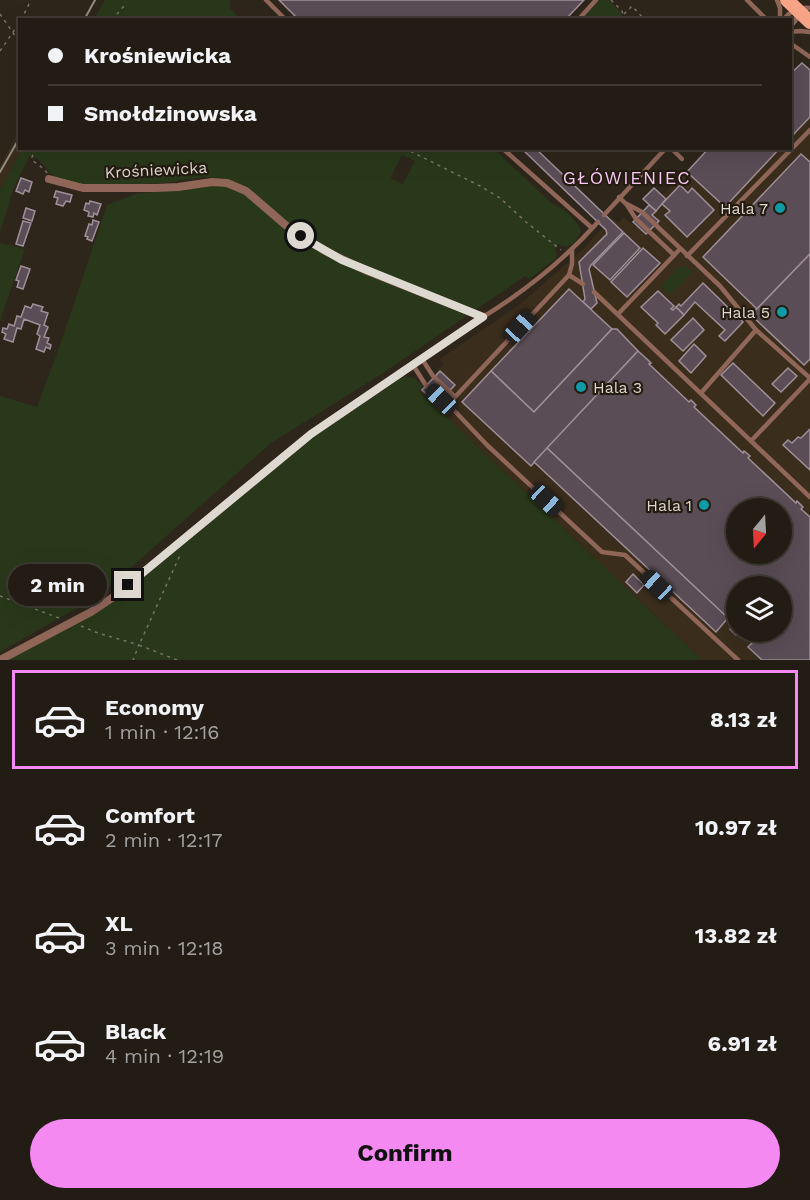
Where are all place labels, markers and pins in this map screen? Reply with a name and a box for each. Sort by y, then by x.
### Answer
place label: Hala 7 [720,199,768,218]
marker: Hala 7 [773,201,787,215]
place label: Hala 5 [721,303,770,322]
marker: Hala 5 [775,305,789,319]
place label: Hala 3 [593,378,642,397]
marker: Hala 3 [574,380,588,394]
place label: Hala 1 [646,496,692,515]
marker: Hala 1 [697,498,711,512]

